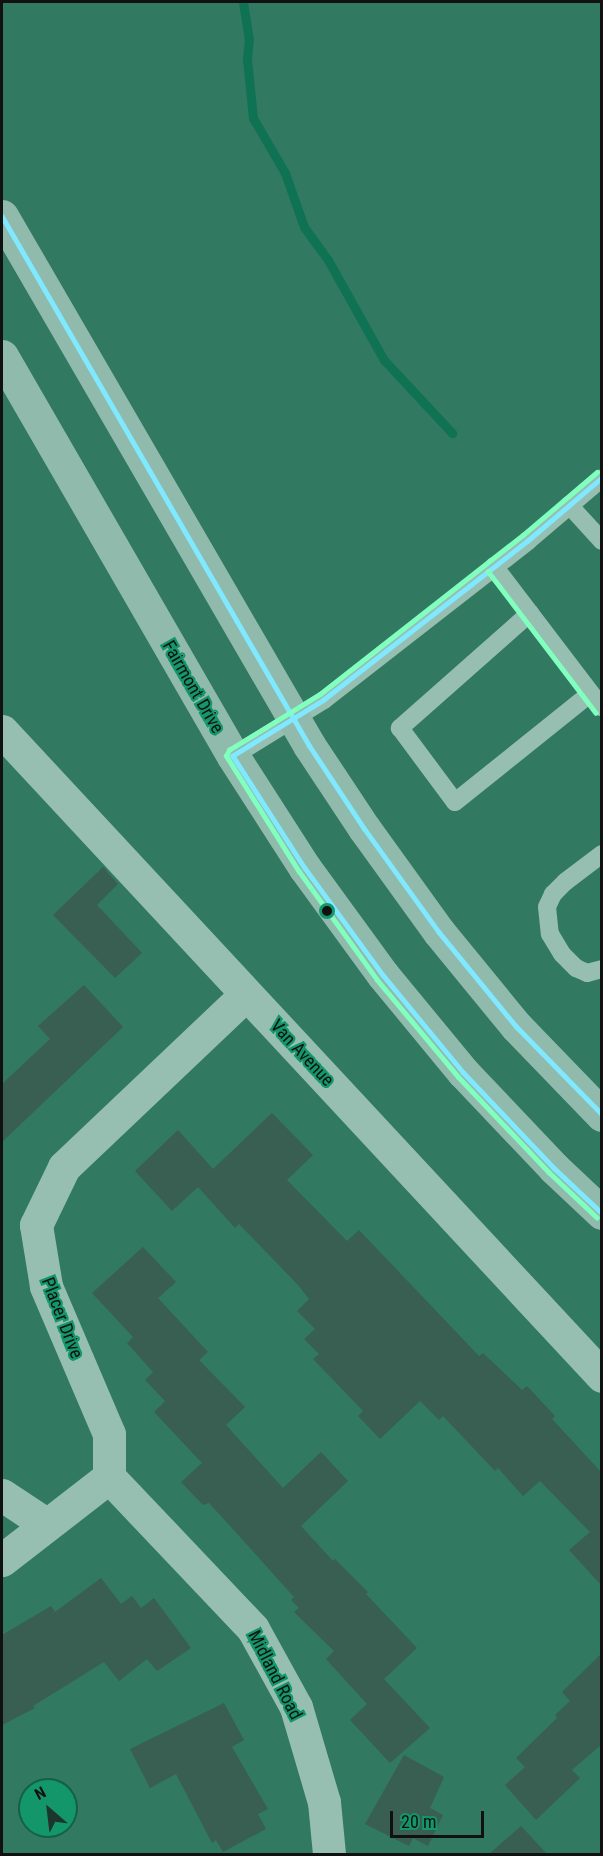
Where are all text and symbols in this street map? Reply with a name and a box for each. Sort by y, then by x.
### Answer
street label: Fairmont Drive [158,637,228,737]
unlabelled marker [321,905,333,917]
street label: Van Avenue [266,1015,338,1091]
street label: Placer Drive [37,1274,87,1362]
street label: Midland Road [243,1627,307,1723]
north arrow [18,1778,78,1838]
text: N [31,1783,49,1804]
scale bar [393,1799,488,1837]
text: 20 m [401,1811,436,1832]

